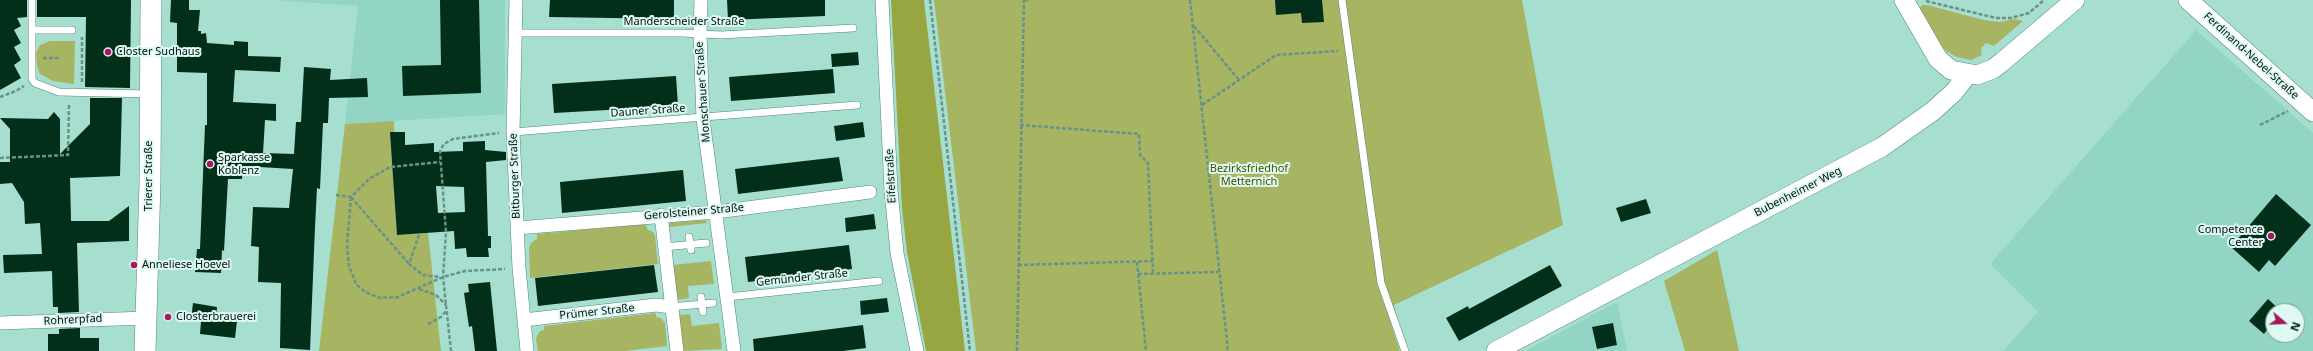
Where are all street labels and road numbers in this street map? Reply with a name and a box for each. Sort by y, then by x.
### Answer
street label: Ferdinand-Nebel-Straße [2201,10,2301,102]
street label: Manderscheider Straße [624,15,744,29]
street label: Monschauer Straße [693,41,713,143]
street label: Dauner Straße [610,102,686,120]
street label: Bitburger Straße [507,133,523,219]
street label: Trierer Straße [142,141,156,211]
street label: Eifelstraße [883,148,899,204]
street label: Bubenheimer Weg [1752,164,1844,220]
street label: Gerolsteiner Straße [643,201,745,223]
street label: Gemünder Straße [756,267,848,289]
street label: Prümer Straße [559,301,635,323]
street label: Rohrerpfad [43,312,103,328]

